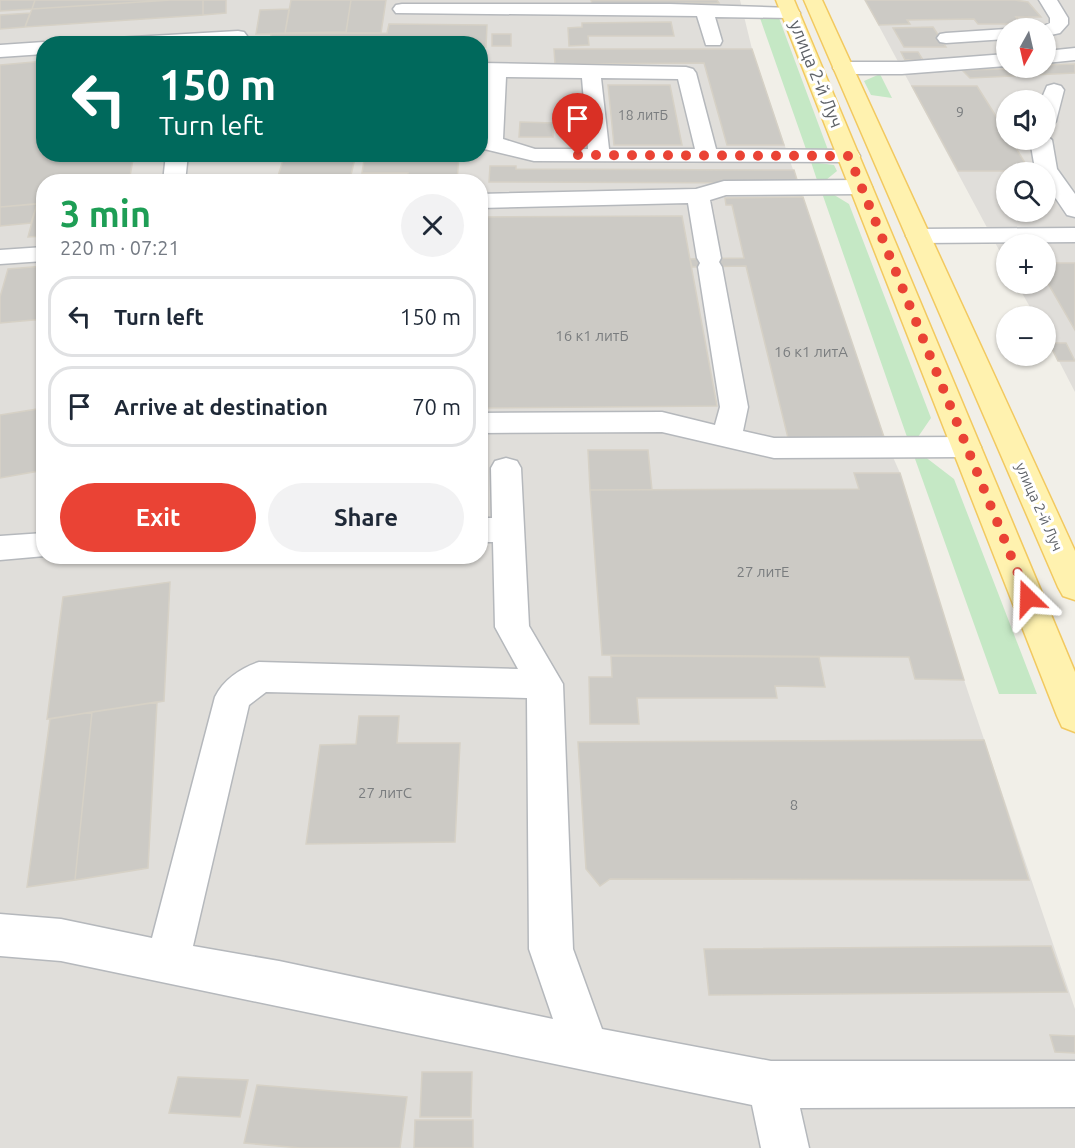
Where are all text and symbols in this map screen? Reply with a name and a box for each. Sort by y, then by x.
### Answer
street label: улица 2-й Луч [786,17,848,130]
north arrow [996,18,1056,78]
map controls [996,18,1056,366]
icon: left [60,60,138,138]
text: 150 m [159,61,276,108]
button: sound [996,90,1056,150]
pin [552,93,603,155]
icon: arrive [561,102,594,135]
house number: 9 [956,104,964,120]
house number: 18 литБ [618,107,668,123]
text: Turn left [159,110,263,140]
button: search [996,162,1056,222]
text: 3 min [60,193,151,234]
button: close [401,194,464,257]
button: + [996,234,1056,294]
text: 220 m · 07:21 [60,236,180,259]
icon: left [63,300,96,333]
text: Turn left [114,304,204,329]
text: 150 m [400,304,461,329]
button: − [996,306,1056,366]
house number: 16 к1 литБ [555,327,629,344]
house number: 16 к1 литА [774,343,848,360]
icon: arrive [63,390,96,423]
text: Arrive at destination [114,394,328,419]
text: 70 m [412,394,461,419]
street label: улица 2-й Луч [1012,460,1067,554]
button: Exit [60,483,256,552]
button: Share [268,483,464,552]
house number: 27 литЕ [736,563,790,580]
position arrow [996,566,1060,630]
house number: 27 литС [358,784,412,801]
house number: 8 [790,796,798,813]

